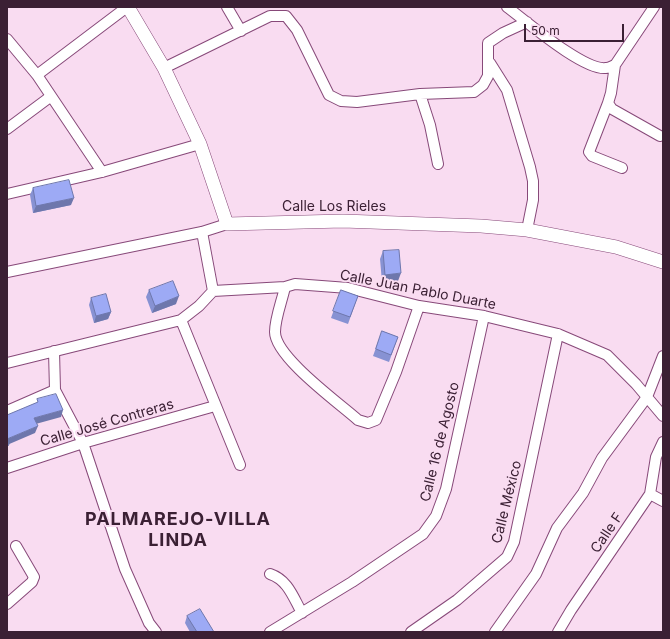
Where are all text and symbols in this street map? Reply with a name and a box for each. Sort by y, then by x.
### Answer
scale bar [526,16,626,42]
text: 50 m [531,23,560,38]
street label: Calle Los Rieles [282,199,386,215]
street label: Calle Juan Pablo Duarte [338,267,498,313]
street label: Calle 16 de Agosto [417,380,463,504]
street label: Calle José Contreras [38,396,176,450]
street label: Calle México [489,459,525,545]
district label: PALMAREJO-VILLA LINDA [85,509,271,552]
street label: Calle F [587,510,627,556]

